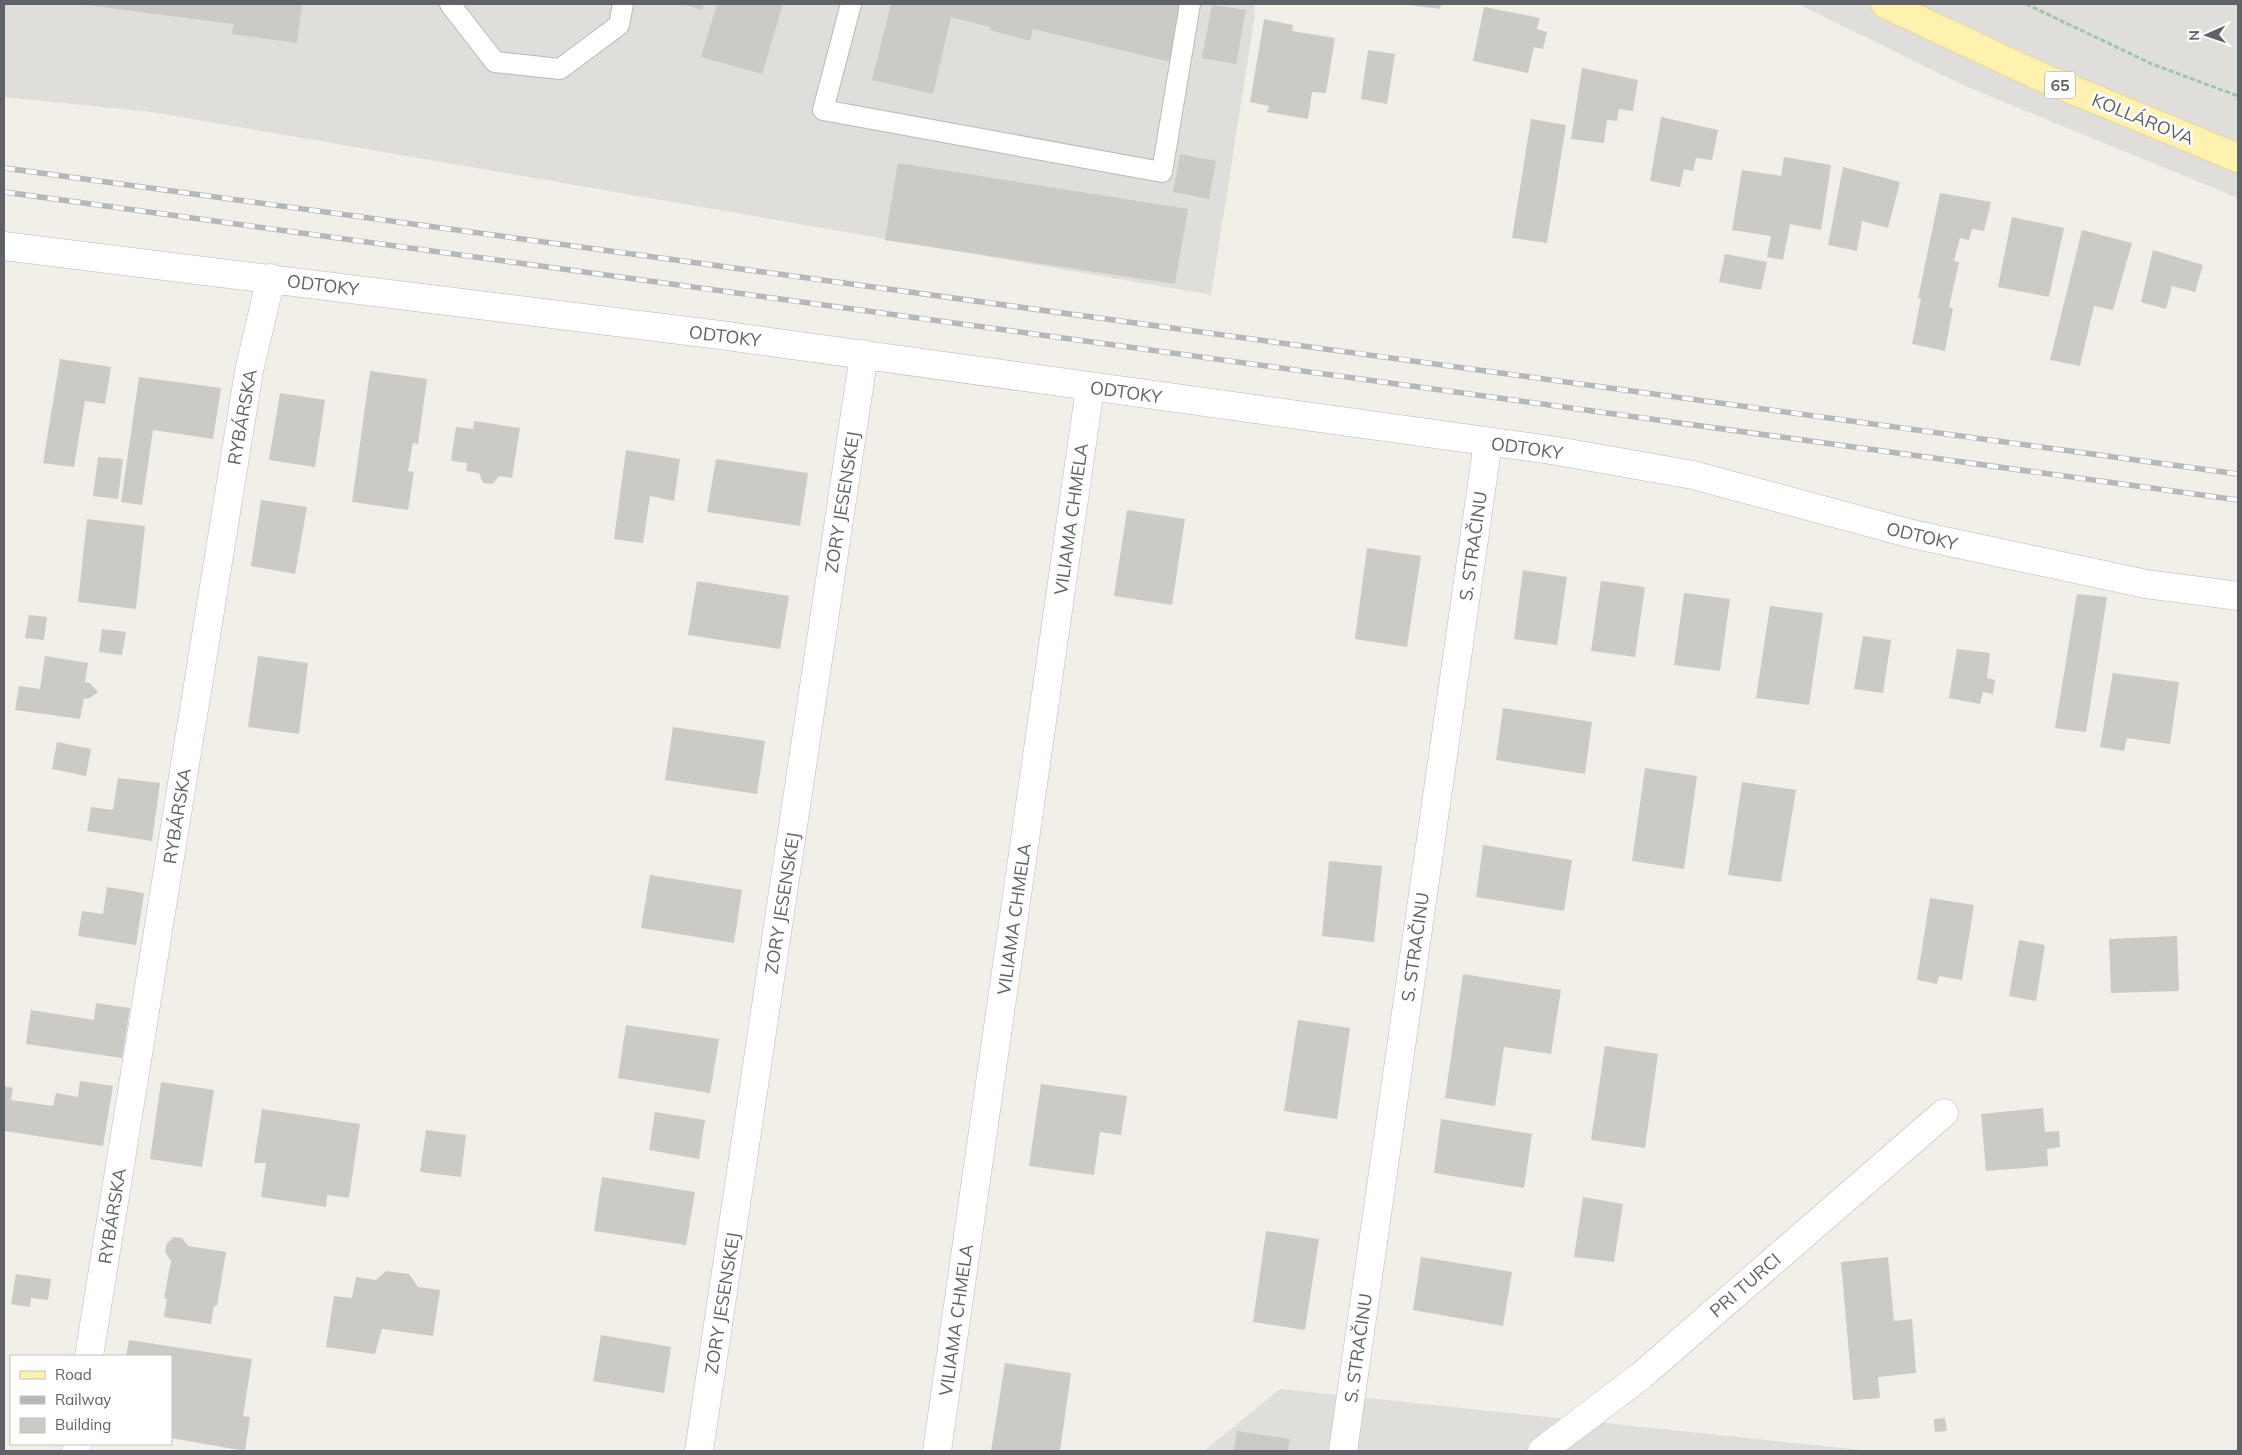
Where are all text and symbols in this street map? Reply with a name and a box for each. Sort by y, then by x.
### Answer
north arrow [2182,10,2232,60]
text: N [2185,30,2203,41]
road number: 65 [2045,72,2075,98]
street label: KOLLÁROVA [2089,88,2197,150]
street label: ODTOKY [286,269,361,301]
street label: ODTOKY [688,320,763,352]
street label: RYBÁRSKA [222,367,262,467]
street label: ODTOKY [1089,376,1164,409]
street label: ZORY JESENSKEJ [819,430,865,574]
street label: ODTOKY [1490,432,1565,465]
street label: VILIAMA CHMELA [1049,442,1093,596]
street label: S. STRAČINU [1454,490,1492,602]
street label: ODTOKY [1884,517,1961,556]
street label: RYBÁRSKA [158,766,196,866]
street label: ZORY JESENSKEJ [759,831,805,975]
street label: VILIAMA CHMELA [992,842,1036,996]
street label: S. STRAČINU [1396,891,1434,1003]
street label: RYBÁRSKA [93,1166,131,1266]
street label: ZORY JESENSKEJ [699,1231,745,1375]
street label: VILIAMA CHMELA [934,1243,978,1397]
street label: PRI TURCI [1705,1248,1785,1322]
street label: S. STRAČINU [1339,1292,1377,1404]
legend [10,1355,172,1445]
text: Road [55,1365,92,1384]
text: Railway [55,1390,111,1409]
text: Building [55,1415,111,1434]

